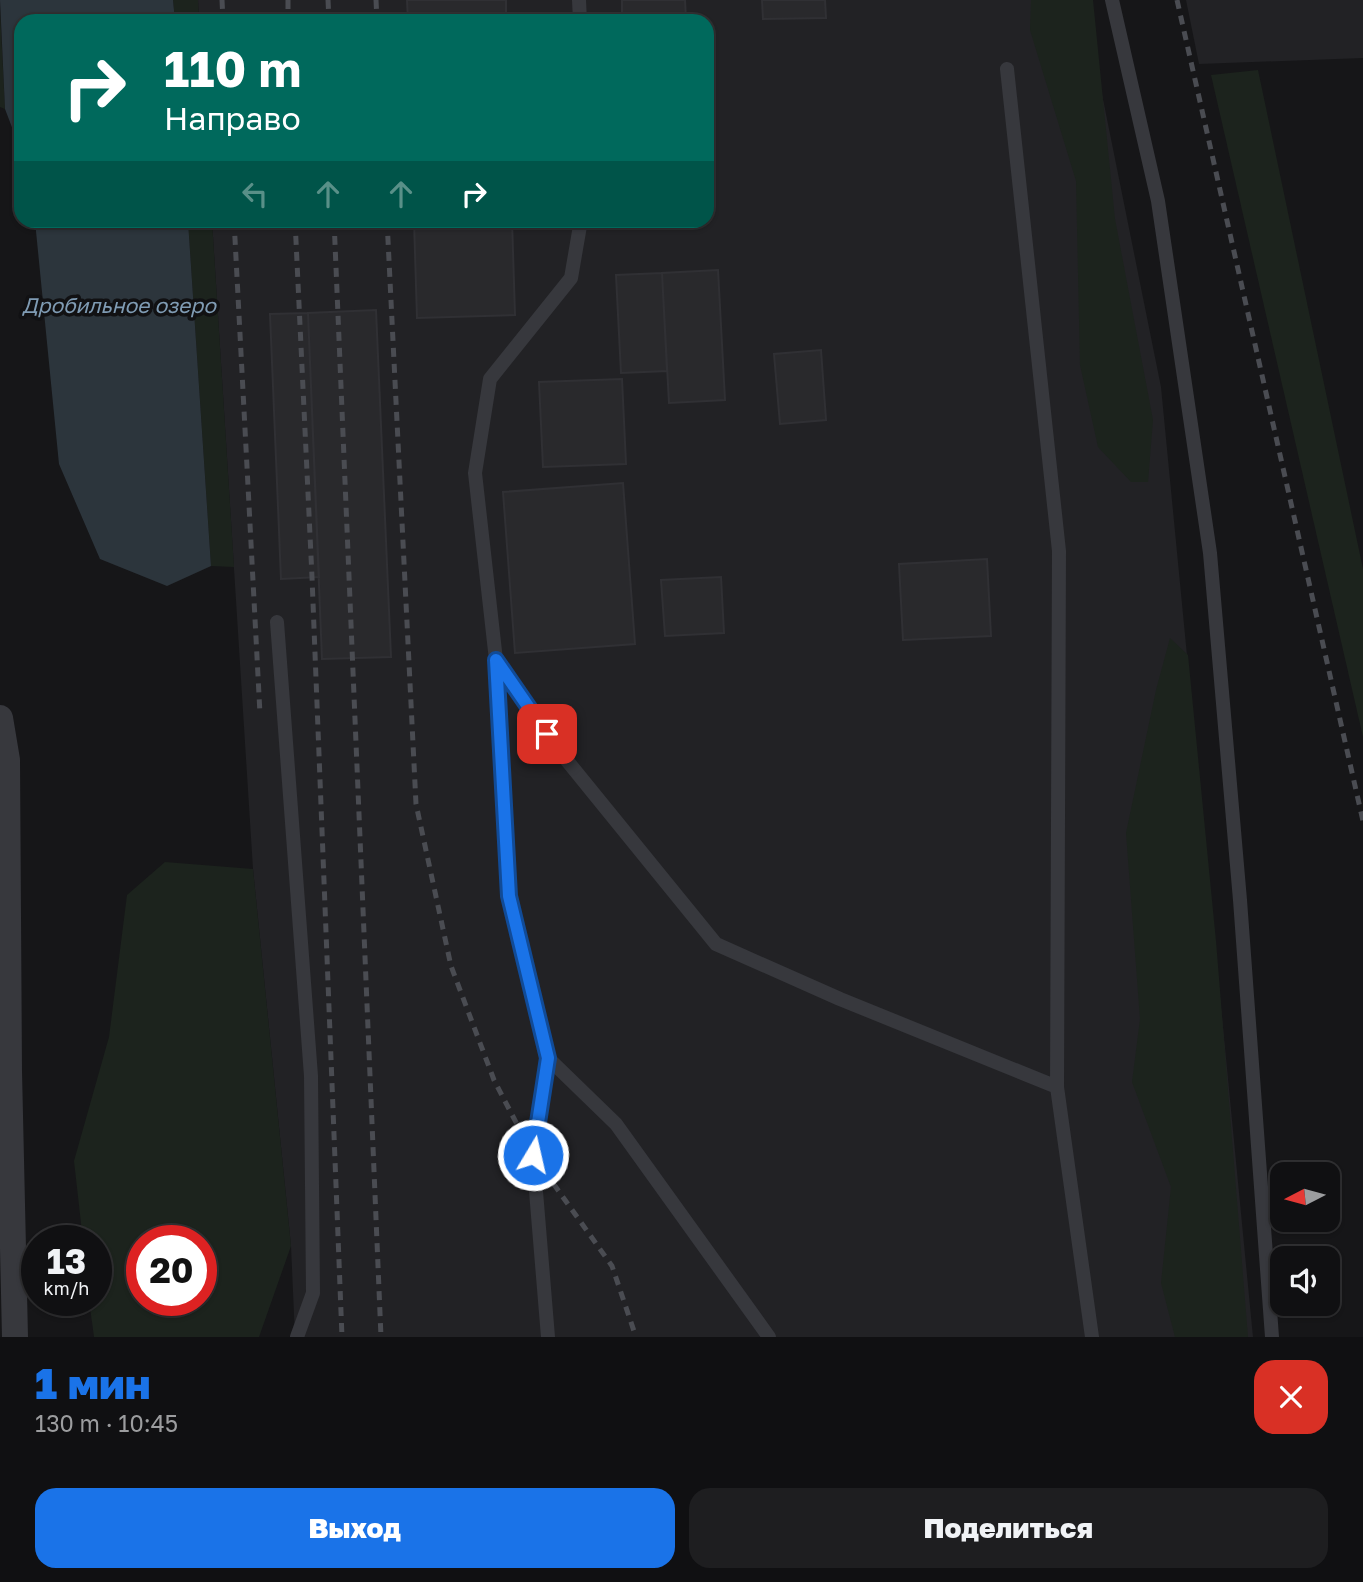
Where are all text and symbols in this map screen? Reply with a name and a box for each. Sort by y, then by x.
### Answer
text: 110 m [164,39,301,98]
icon: right [49,42,140,133]
text: Направо [164,99,301,137]
icon: left [236,175,274,213]
icon: ahead [309,175,347,213]
icon: ahead [382,175,420,213]
icon: right [455,175,493,213]
water label: Дробильное озеро [21,292,217,318]
pin [517,704,577,764]
icon: arrive [528,715,566,753]
position arrow [496,1118,570,1192]
north arrow [1270,1162,1340,1232]
map controls [1270,1162,1340,1316]
speed limit sign: 20 [126,1225,217,1316]
text: 13 [47,1240,86,1282]
button: sound [1270,1246,1340,1316]
text: km/h [44,1277,89,1299]
text: 1 мин [35,1358,151,1408]
button: close [1254,1360,1328,1434]
text: 130 m · 10:45 [35,1409,178,1437]
button: Выход [35,1488,675,1568]
button: Поделиться [689,1488,1328,1568]

